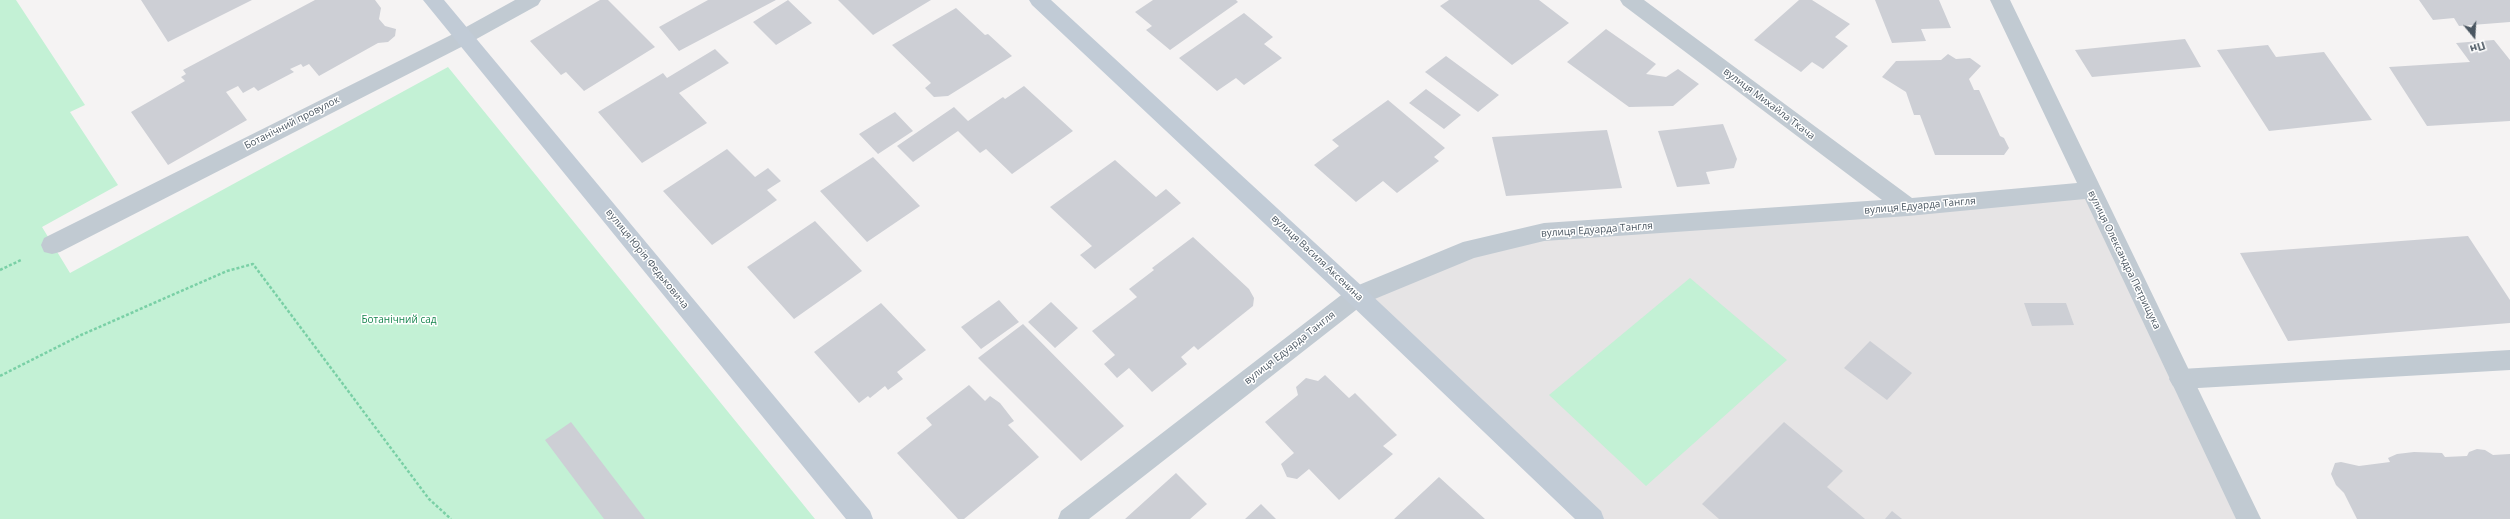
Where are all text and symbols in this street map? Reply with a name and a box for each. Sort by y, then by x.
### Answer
north arrow [2454,16,2494,56]
text: Пн [2468,38,2488,57]
street label: вулиця Михайла Ткача [1721,66,1817,142]
street label: Ботанічний провулок [243,94,341,152]
street label: вулиця Олександра Петрищука [2085,189,2163,331]
street label: вулиця Едуарда Тангля [1864,195,1976,217]
street label: вулиця Юрія Федьковича [603,207,691,311]
street label: вулиця Василя Аксенина [1269,212,1365,304]
street label: вулиця Едуарда Тангля [1541,220,1653,240]
street label: вулиця Едуарда Тангля [1242,309,1338,387]
park label: Ботанічний сад [361,314,437,326]

